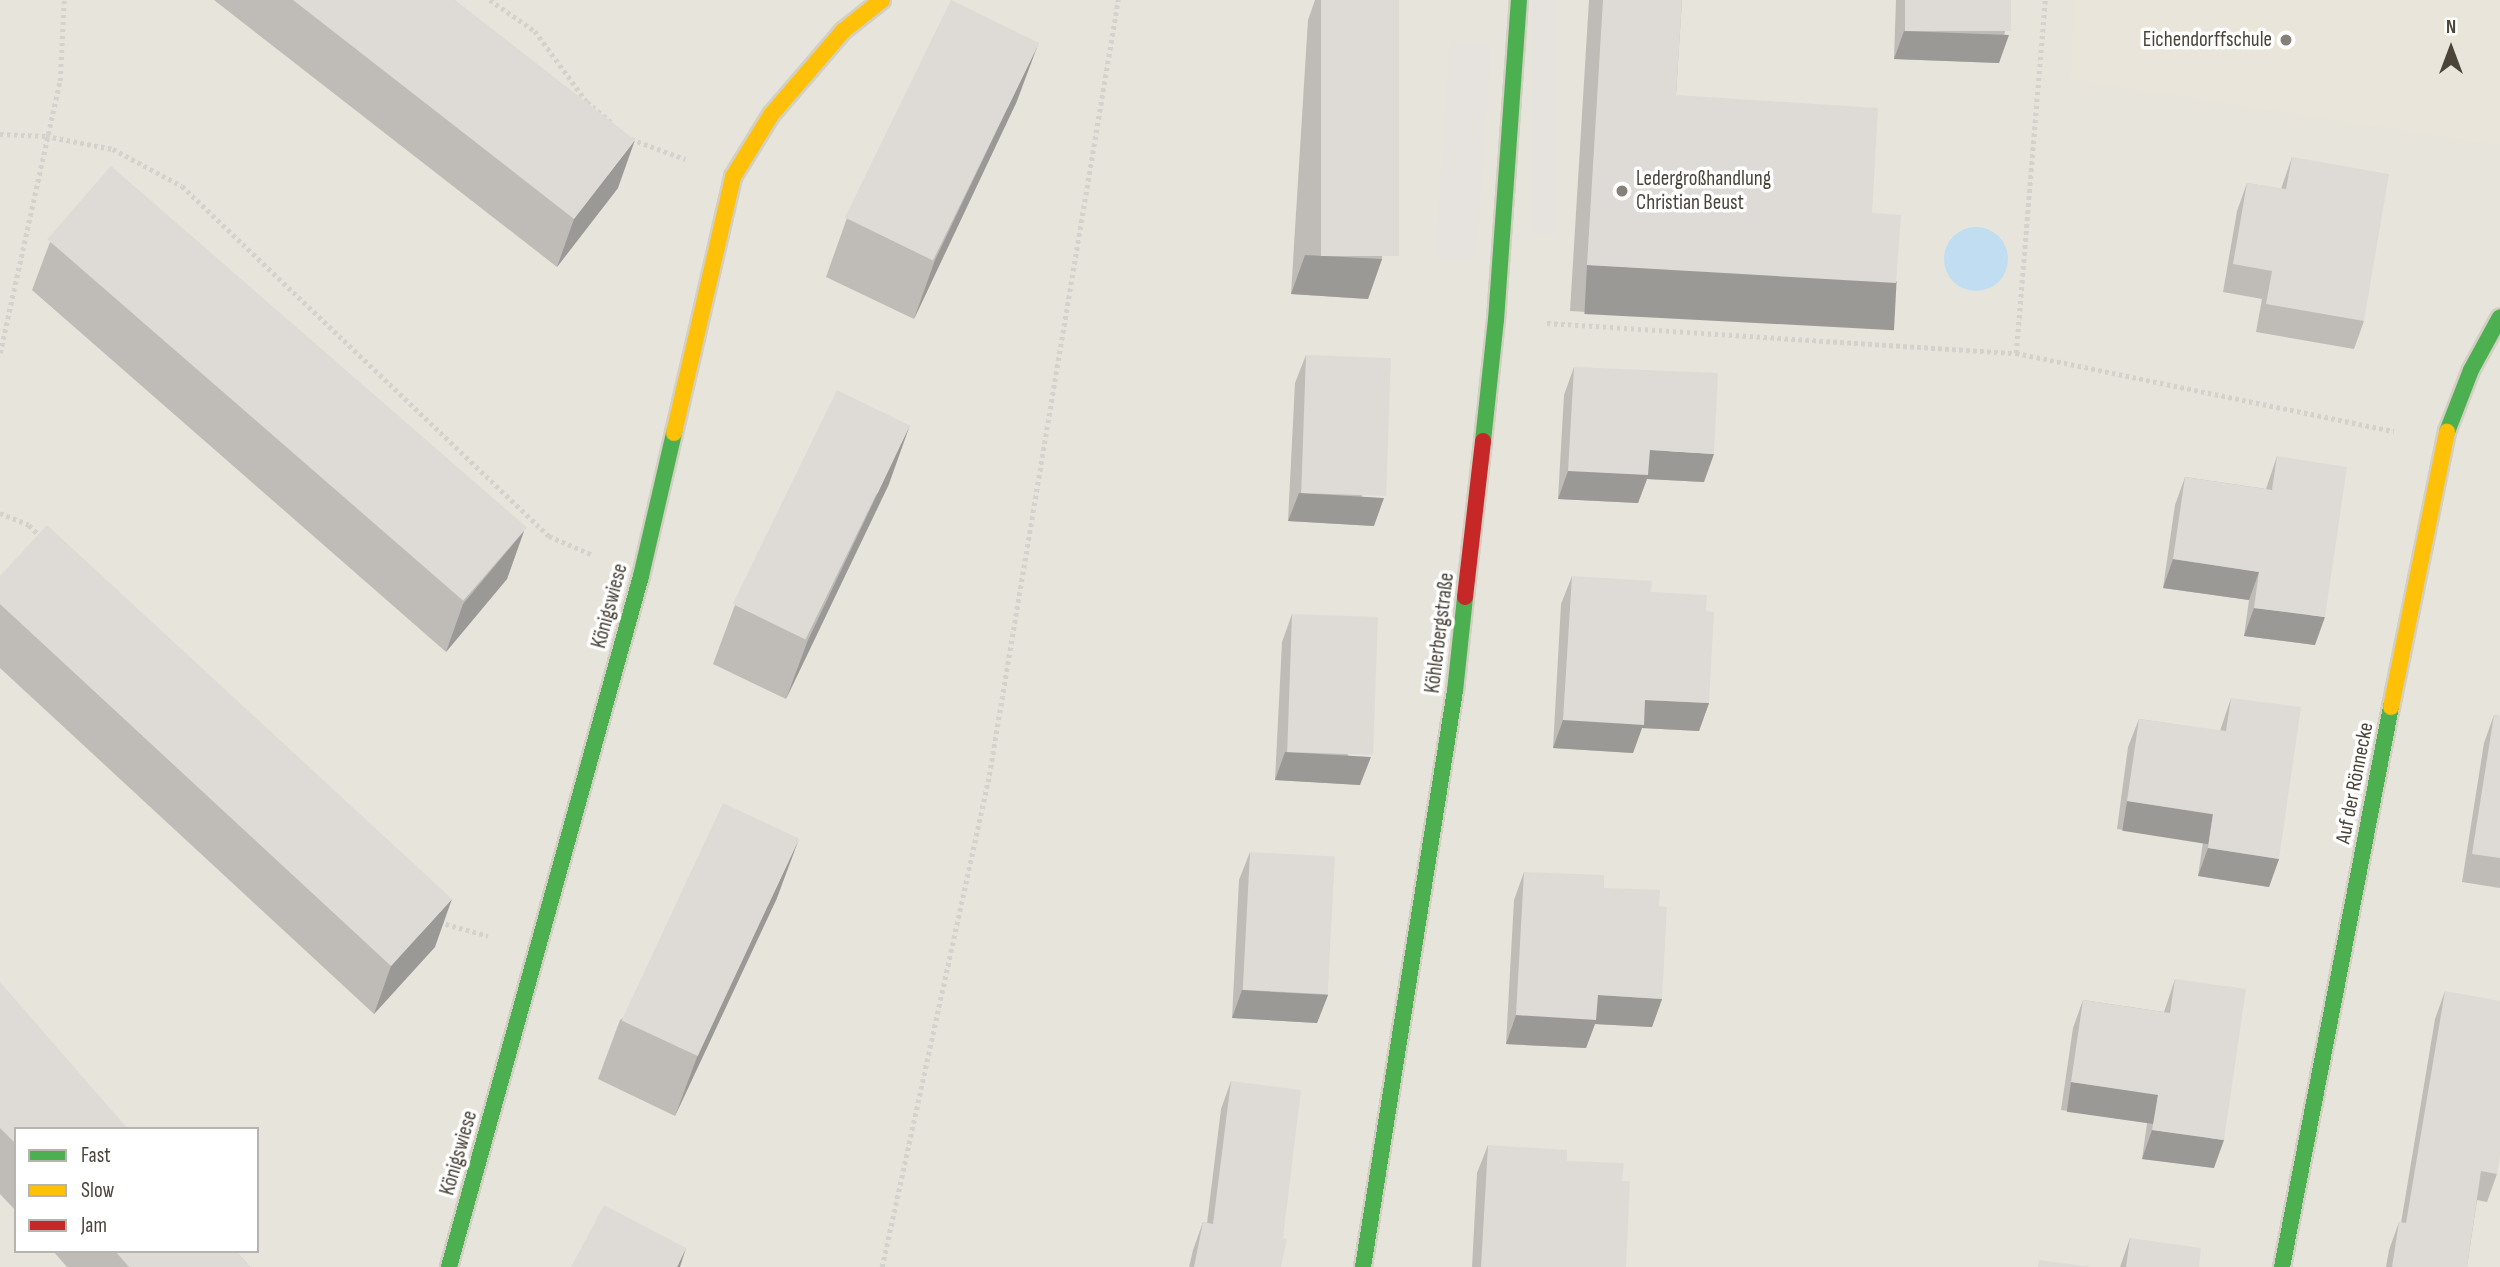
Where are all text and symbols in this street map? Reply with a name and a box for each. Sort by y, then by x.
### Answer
north arrow [2416,14,2486,84]
text: N [2446,16,2456,39]
place label: Eichendorffschule [2143,27,2272,53]
marker: Eichendorffschule [2278,32,2294,48]
place label: Ledergroßhandlung Christian Beust [1636,166,1771,216]
marker: Ledergroßhandlung Christian Beust [1614,183,1630,199]
street label: Königswiese [587,561,633,651]
street label: Köhlerbergstraße [1420,571,1460,695]
street label: Auf der Rönnecke [2331,720,2379,846]
street label: Königswiese [435,1108,483,1198]
legend [14,1127,259,1253]
text: Fast [81,1143,111,1168]
text: Slow [81,1178,114,1203]
text: Jam [81,1213,107,1238]

